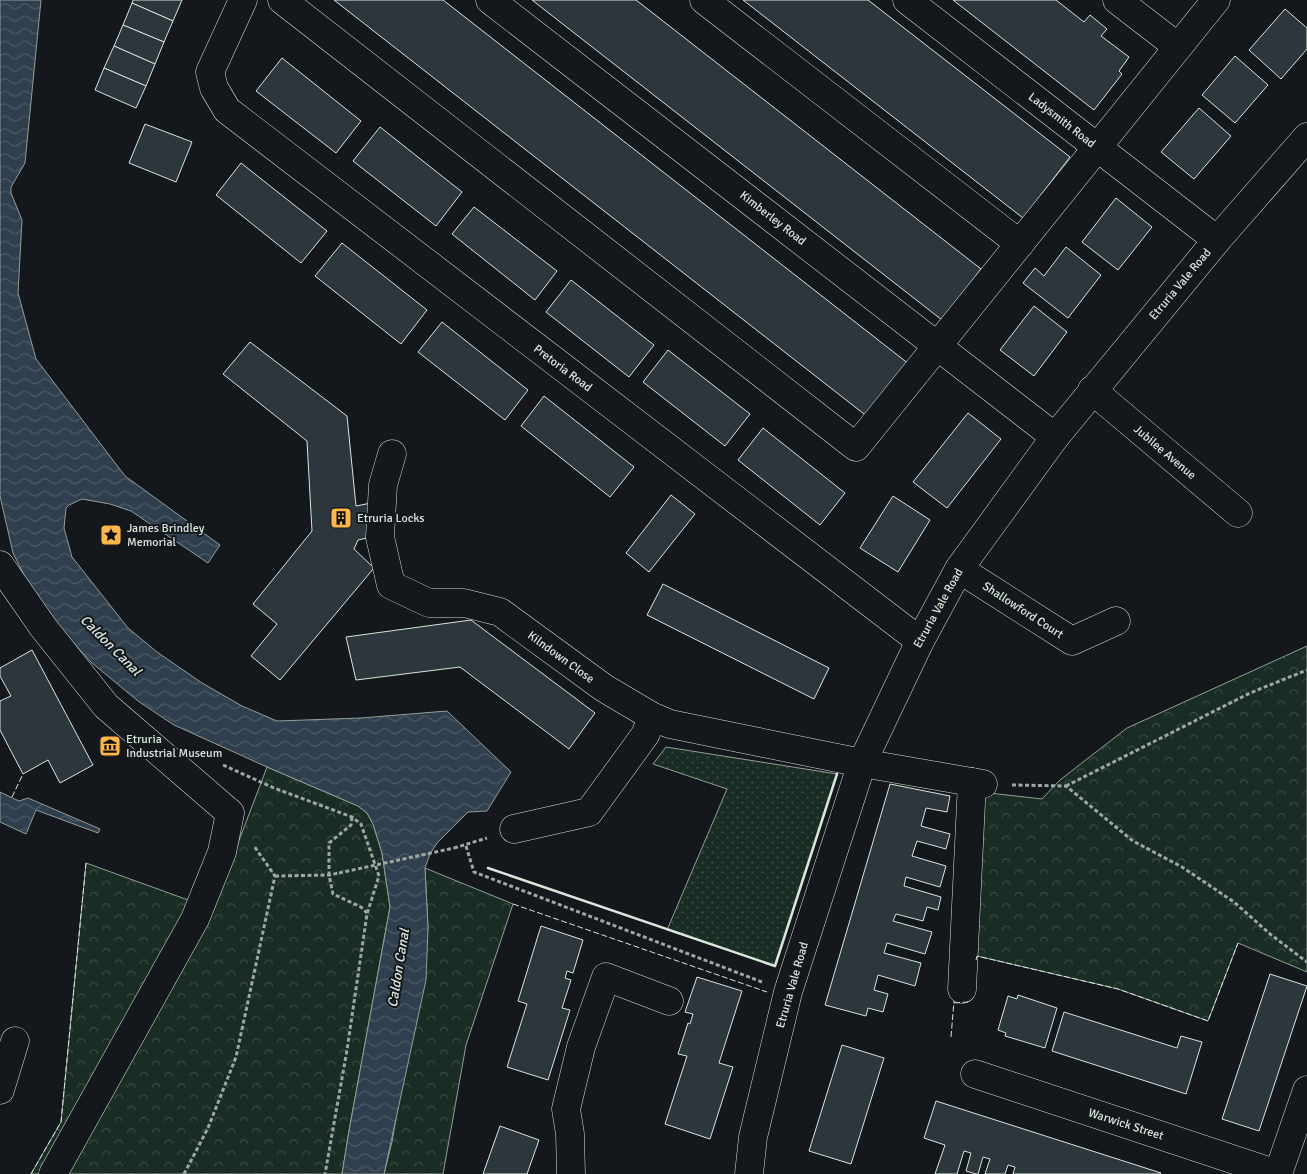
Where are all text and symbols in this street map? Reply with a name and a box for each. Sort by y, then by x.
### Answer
street label: Ladysmith Road [1025,89,1098,151]
street label: Kimberley Road [737,188,809,249]
street label: Etruria Vale Road [1146,246,1215,323]
street label: Pretoria Road [530,342,595,395]
street label: Jubilee Avenue [1130,422,1199,483]
building icon: Etruria Locks [329,506,353,530]
place label: Etruria Locks [357,511,425,526]
place label: James Brindley Memorial [127,521,205,550]
place icon: James Brindley Memorial [99,523,123,547]
street label: Etruria Vale Road [910,566,967,651]
street label: Shallowford Court [980,579,1066,642]
water label: Caldon Canal [77,611,145,680]
street label: Kilndown Close [524,628,597,687]
place label: Etruria Industrial Museum [126,732,222,761]
museum icon: Etruria Industrial Museum [98,734,122,758]
water label: Caldon Canal [384,927,413,1009]
street label: Etruria Vale Road [773,940,812,1030]
street label: Warwick Street [1086,1105,1165,1144]

